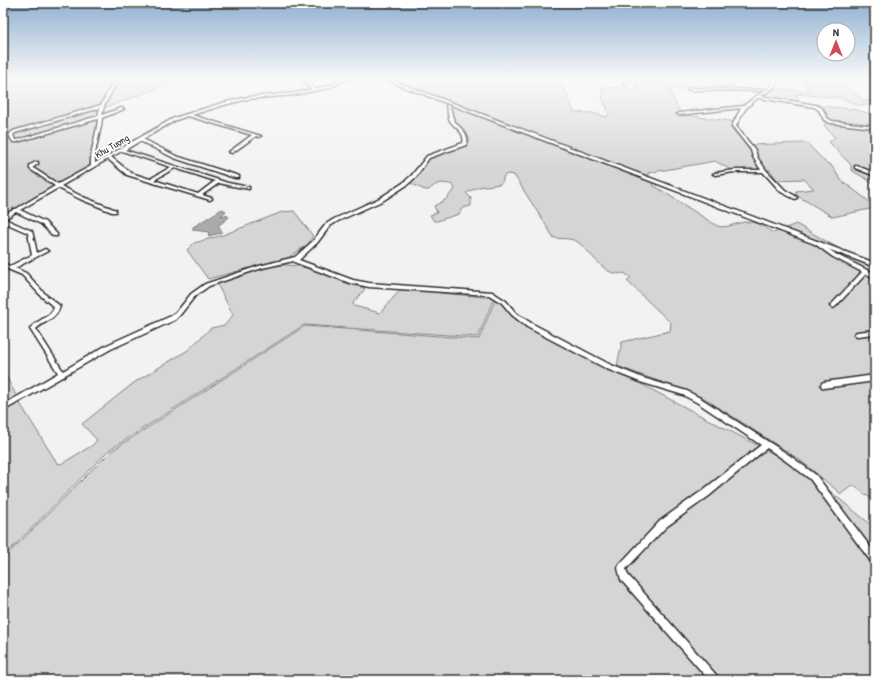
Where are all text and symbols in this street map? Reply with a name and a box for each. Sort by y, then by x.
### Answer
north arrow [816,22,856,62]
text: N [833,25,839,39]
street label: Khu Tượng [93,131,132,161]

